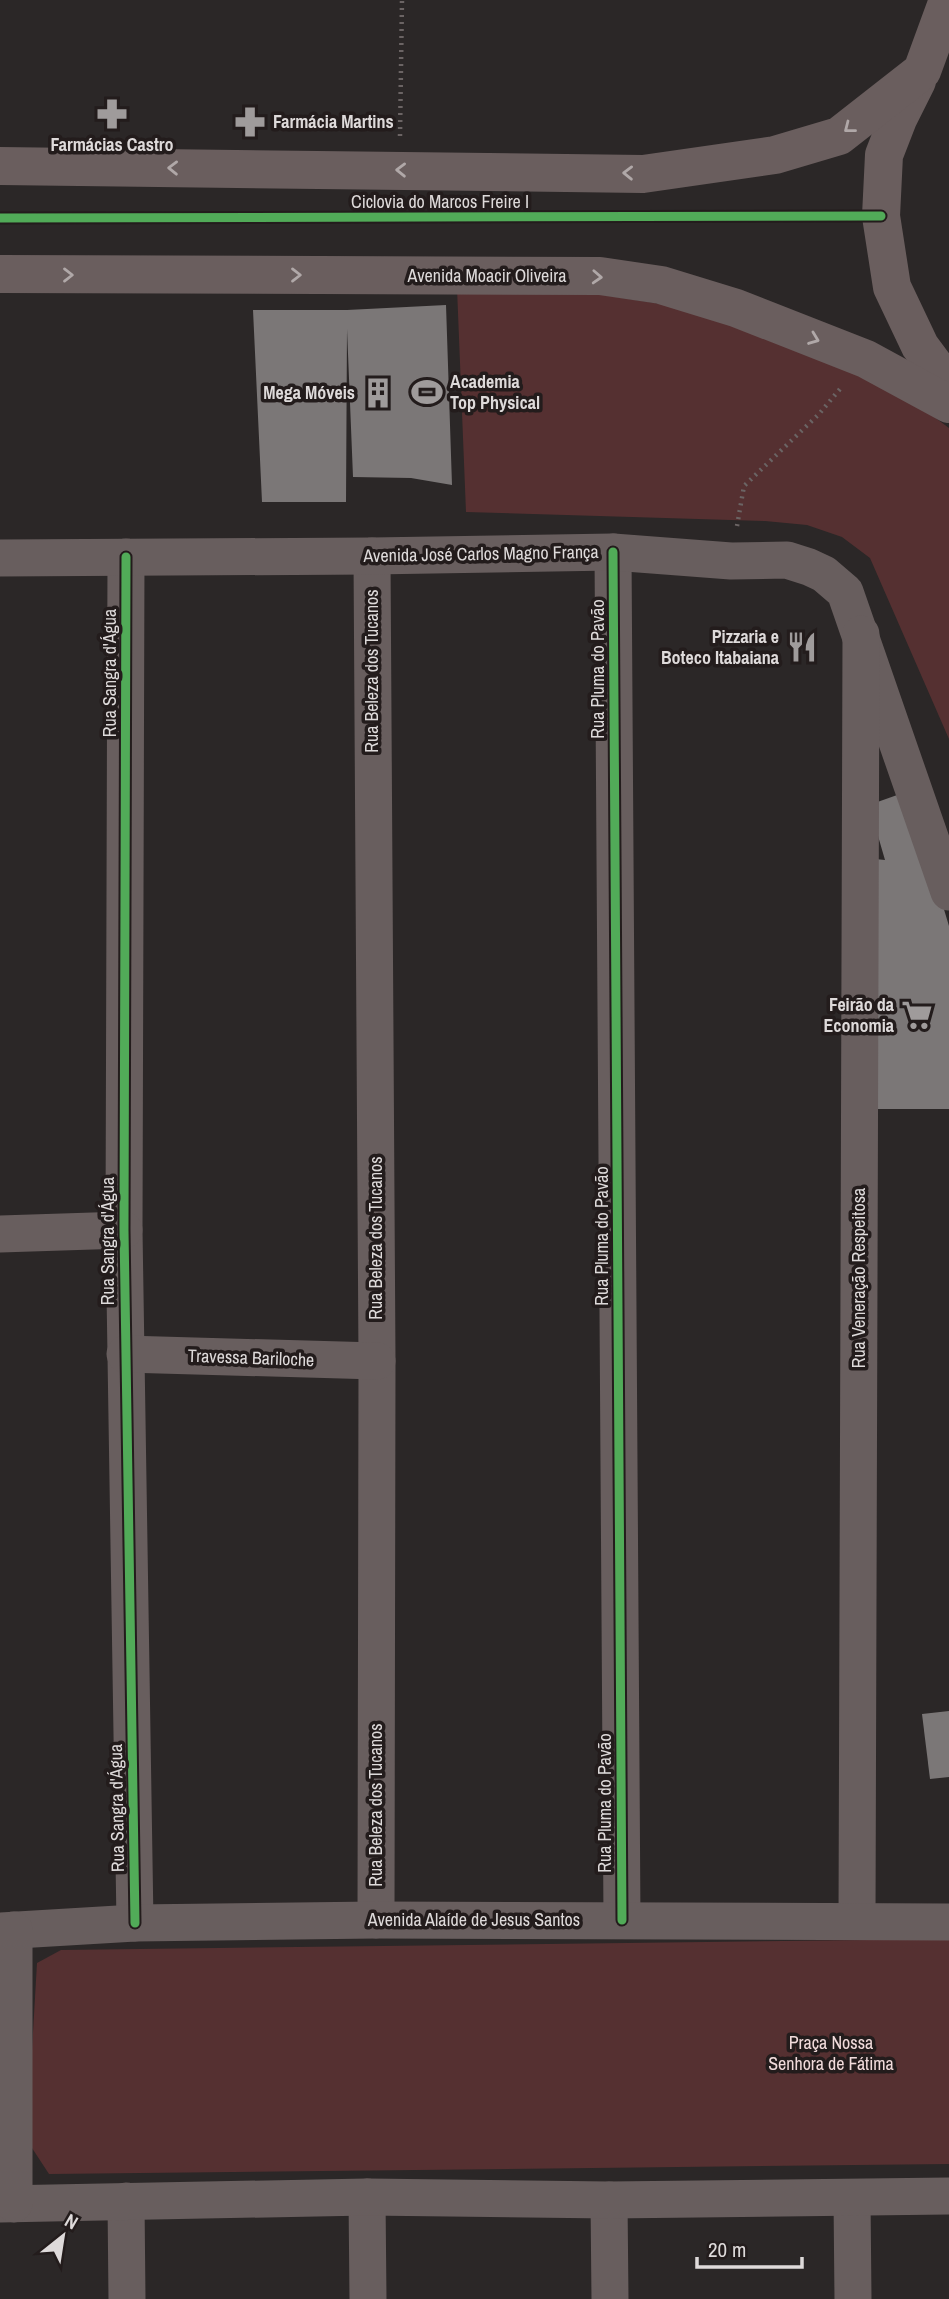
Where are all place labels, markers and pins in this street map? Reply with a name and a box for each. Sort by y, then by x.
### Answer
pharmacy icon: Farmácias Castro [95,97,129,131]
pharmacy icon: Farmácia Martins [233,105,267,139]
place label: Farmácia Martins [273,109,394,134]
place label: Farmácias Castro [50,132,174,157]
place label: Academia Top Physical [450,369,540,415]
sports icon: Academia Top Physical [410,375,444,409]
building icon: Mega Móveis [361,376,395,410]
place label: Mega Móveis [263,380,355,405]
place label: Pizzaria e Boteco Itabaiana [661,624,780,670]
restaurant icon: Pizzaria e Boteco Itabaiana [785,630,819,664]
place label: Feirão da Economia [823,992,895,1038]
supermarket icon: Feirão da Economia [900,998,934,1032]

